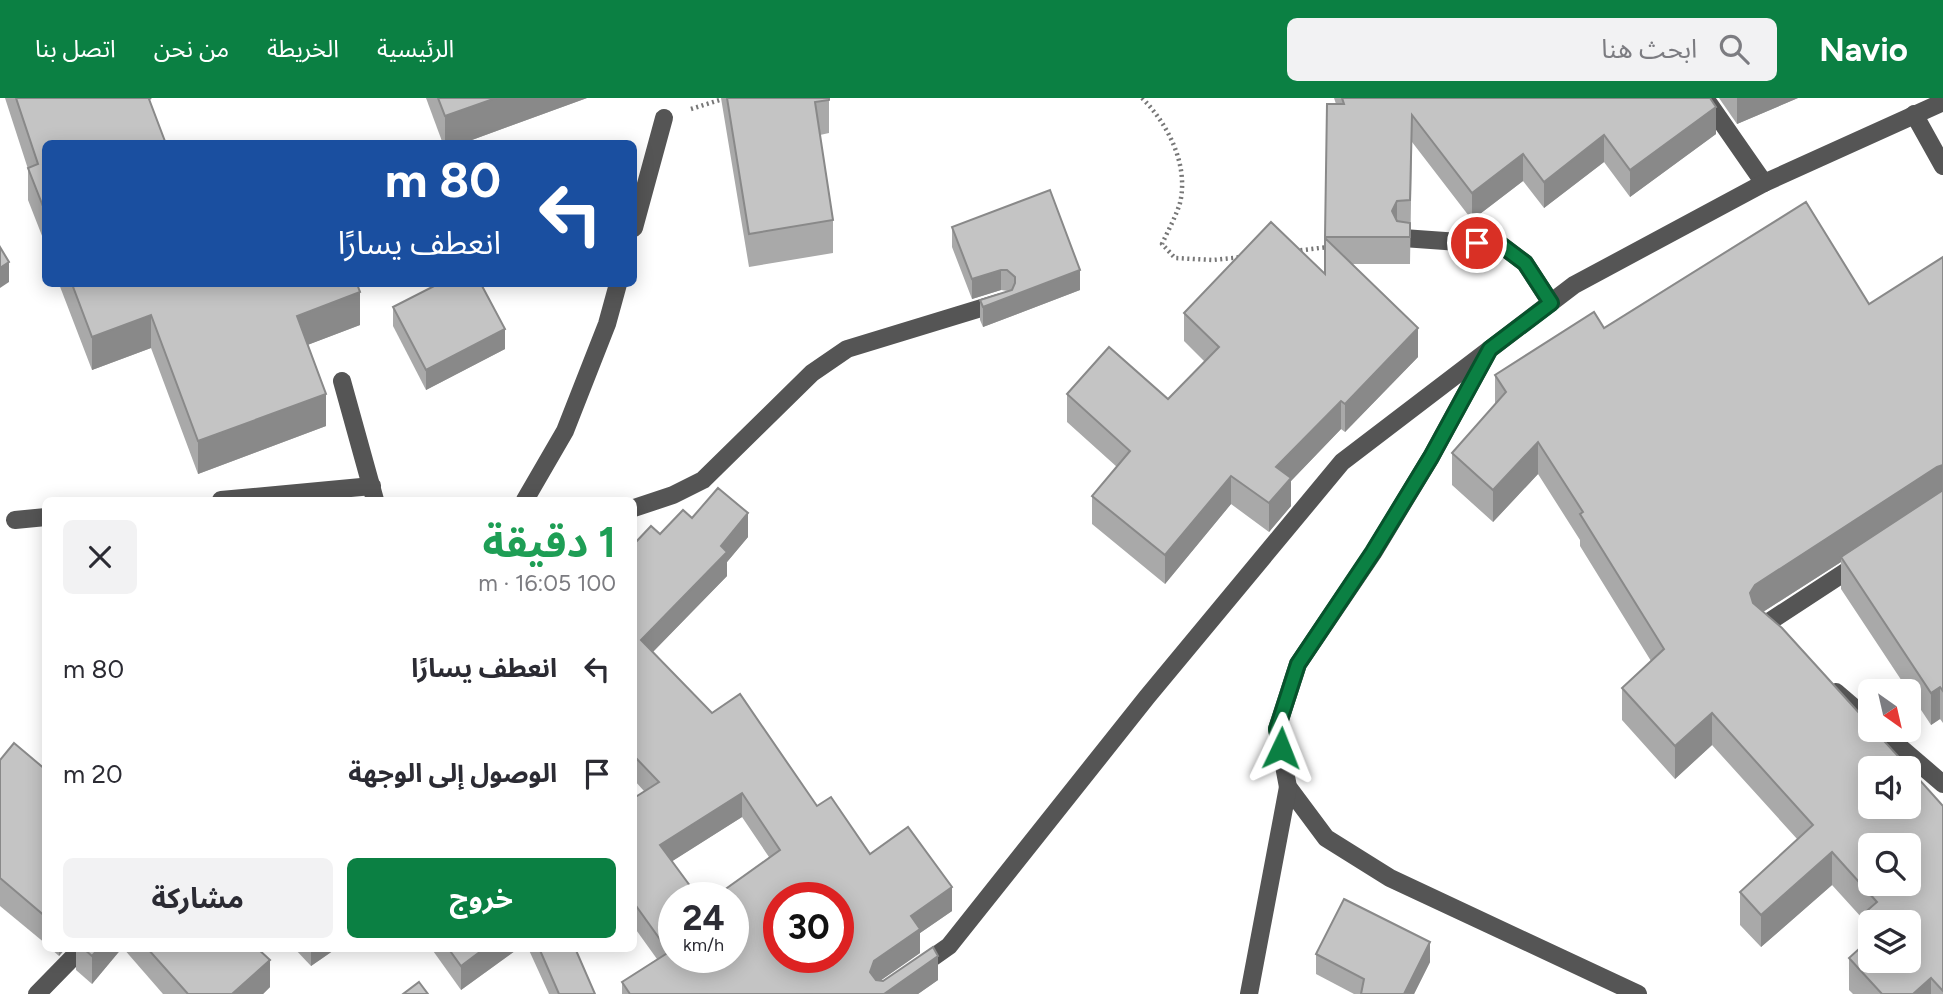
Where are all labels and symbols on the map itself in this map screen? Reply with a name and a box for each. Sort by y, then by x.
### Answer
pin [1447,213,1507,273]
north arrow [1858,679,1922,742]
position arrow [1244,711,1318,785]
speed limit sign: 30 [763,882,854,973]

